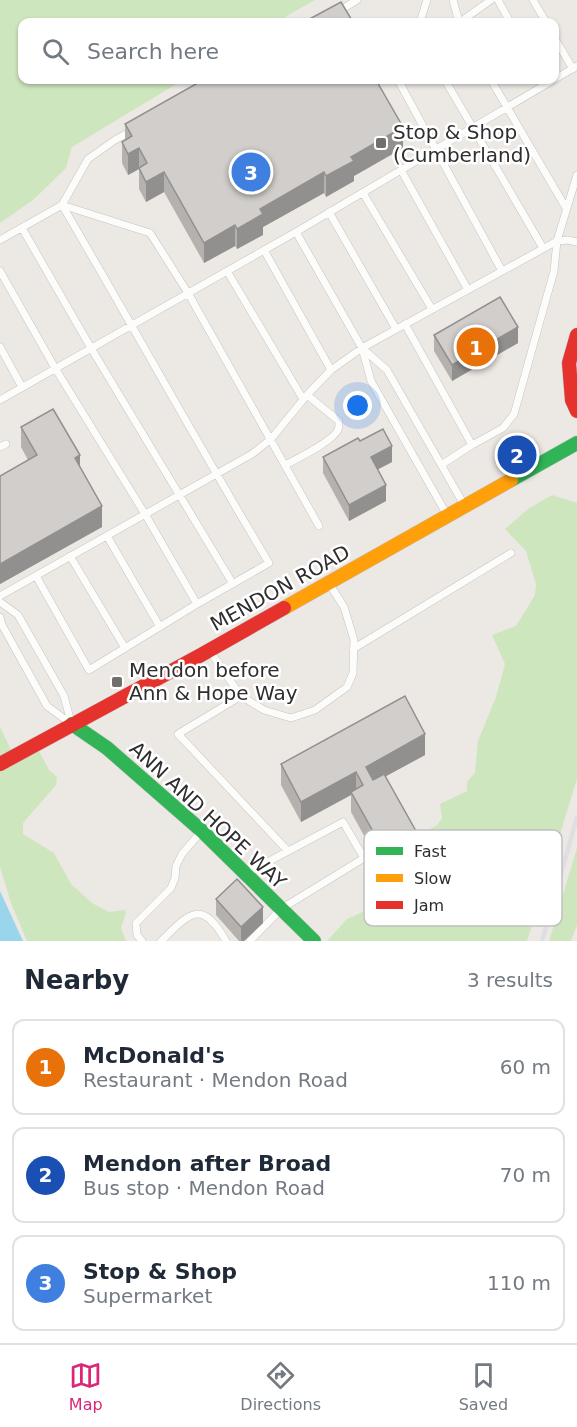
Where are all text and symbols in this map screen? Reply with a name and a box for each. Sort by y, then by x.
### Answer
search box [18,18,559,84]
icon: search [39,35,72,68]
text: Search here [87,39,219,64]
place label: Stop & Shop (Cumberland) [393,120,531,167]
marker: Stop & Shop (Cumberland) [374,136,388,150]
pin: 3 [232,150,270,195]
pin: 1 [456,324,496,370]
your location [343,391,372,420]
pin: 2 [498,432,536,478]
street label: MENDON ROAD [206,540,354,636]
place label: Mendon before Ann & Hope Way [129,658,298,705]
marker: Mendon before Ann & Hope Way [110,675,124,689]
street label: ANN AND HOPE WAY [125,736,292,894]
legend [364,830,562,926]
text: Fast [414,842,446,861]
text: Slow [414,869,451,888]
text: Jam [413,896,444,915]
text: Nearby [24,965,129,995]
text: 3 results [467,968,553,992]
text: McDonald's [83,1043,225,1068]
text: 1 [39,1055,52,1079]
text: 60 m [500,1055,551,1079]
text: Restaurant · Mendon Road [83,1068,348,1092]
text: Mendon after Broad [83,1151,331,1176]
text: 2 [39,1163,52,1187]
text: 70 m [500,1163,551,1187]
text: Bus stop · Mendon Road [83,1176,325,1200]
text: Stop & Shop [83,1259,237,1284]
text: 3 [39,1271,52,1295]
text: 110 m [487,1271,551,1295]
text: Supermarket [83,1284,212,1308]
tab: Map [69,1359,103,1414]
tab: Directions [240,1359,321,1414]
tab: Saved [459,1359,508,1414]

